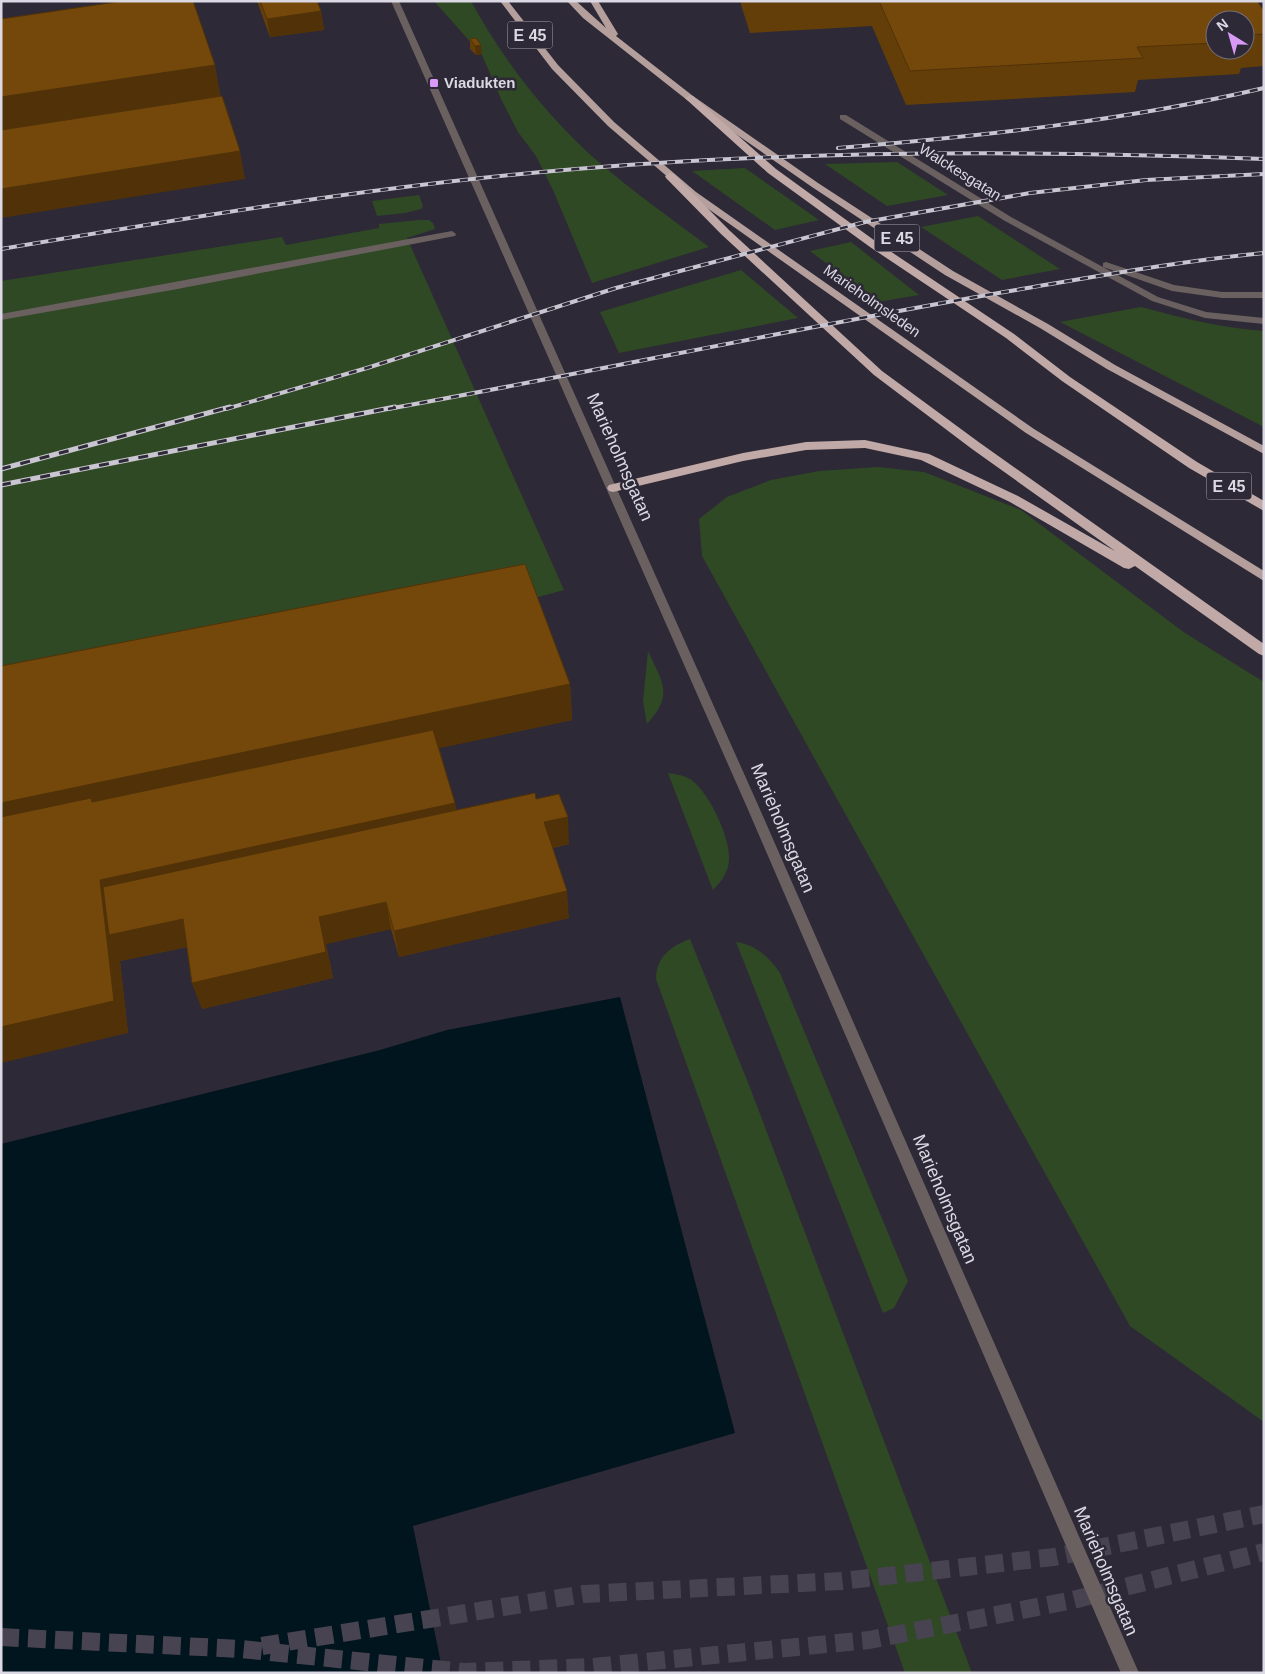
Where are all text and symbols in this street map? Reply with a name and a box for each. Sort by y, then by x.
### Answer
north arrow [1205,10,1255,60]
text: N [1213,15,1231,34]
road number: E 45 [508,22,552,48]
place label: Viadukten [444,74,515,91]
marker: Viadukten [428,77,440,89]
street label: Walckesgatan [916,140,1004,204]
road number: E 45 [874,224,920,252]
street label: Marieholmsleden [821,261,924,340]
street label: Marieholmsgatan [583,390,657,524]
road number: E 45 [1206,472,1252,500]
street label: Marieholmsgatan [747,761,819,895]
street label: Marieholmsgatan [909,1132,981,1266]
street label: Marieholmsgatan [1070,1504,1142,1638]

